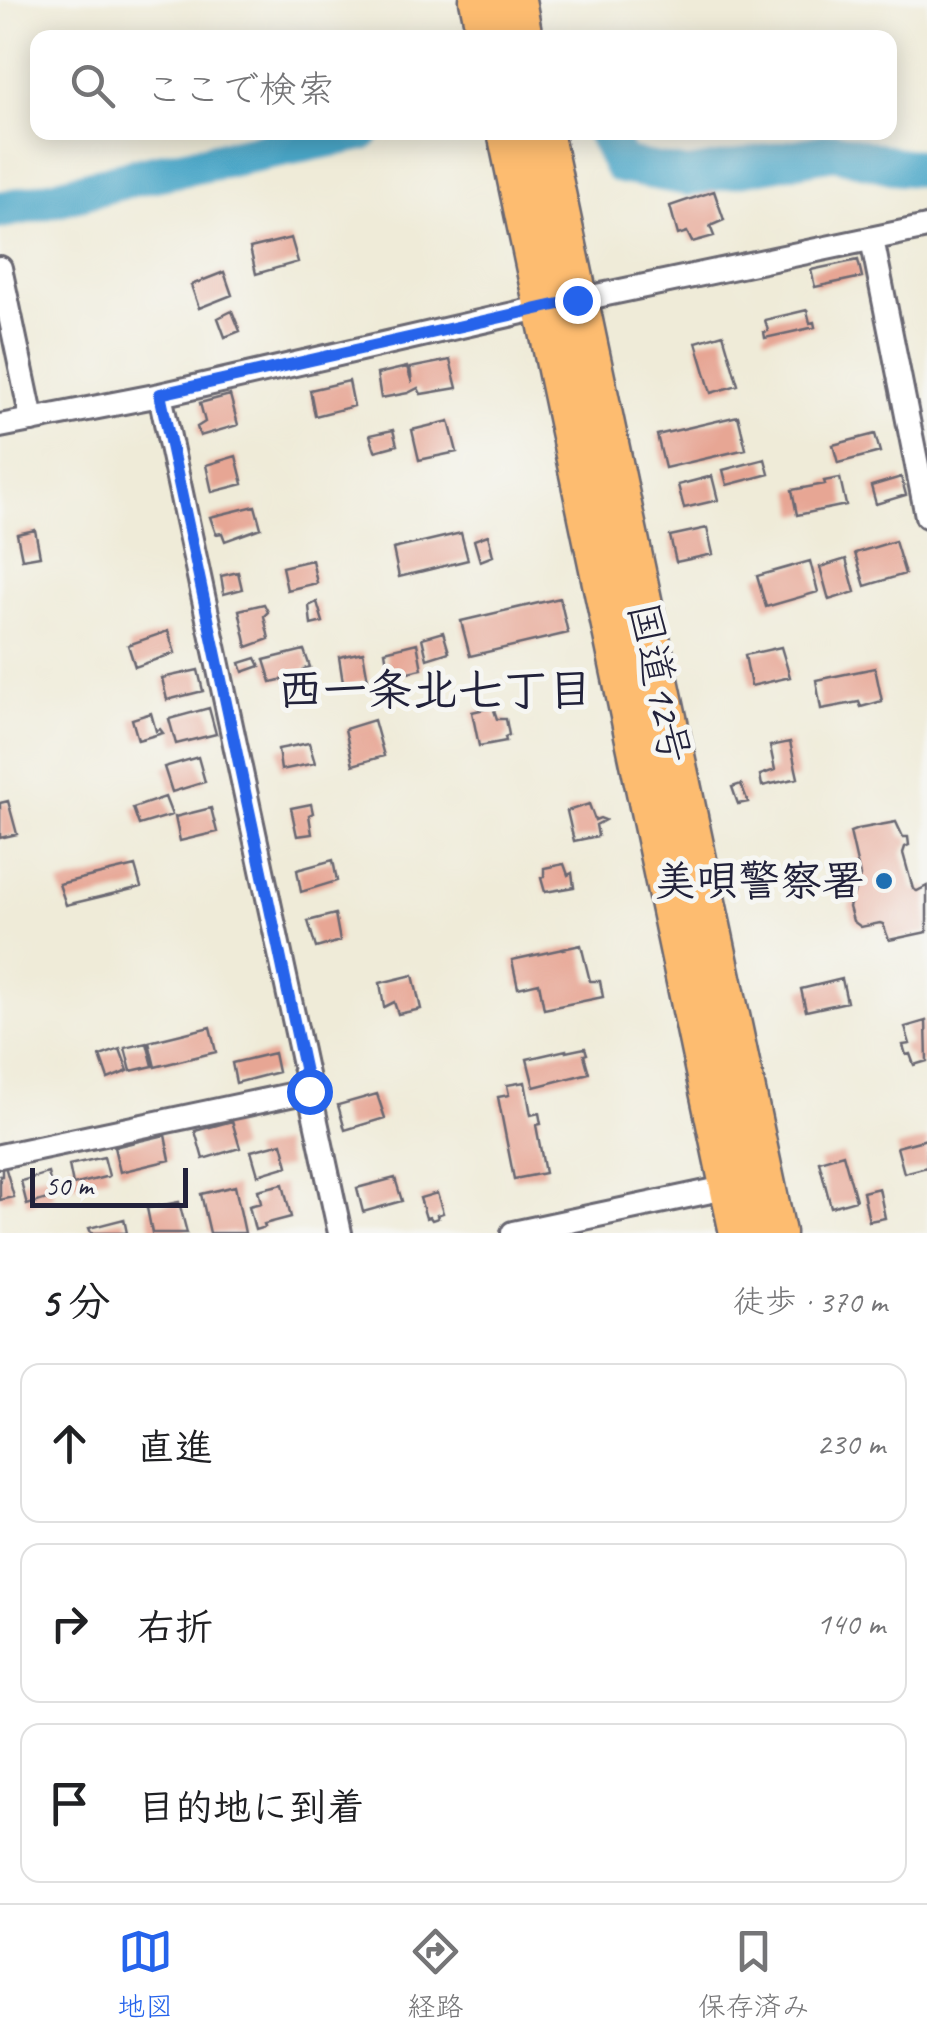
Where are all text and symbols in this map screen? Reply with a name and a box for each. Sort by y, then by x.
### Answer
search box [30,30,897,140]
icon: search [65,58,120,113]
text: ここで検索 [145,66,335,113]
route end [555,278,601,324]
street label: 国道12号 [616,597,702,769]
district label: 西一条北七丁目 [277,662,593,719]
place label: 美唄警察署 [654,855,864,908]
marker: 美唄警察署 [873,870,895,892]
route start [287,1069,333,1115]
scale bar [30,1163,188,1208]
text: 50 m [45,1168,93,1203]
text: 5 分 [40,1276,110,1329]
text: 徒歩 · 370 m [733,1281,887,1322]
icon: ahead [42,1416,97,1471]
text: 230 m [816,1423,885,1464]
text: 直進 [137,1424,213,1471]
icon: right [42,1596,97,1651]
text: 140 m [816,1603,885,1644]
text: 右折 [137,1604,213,1651]
icon: arrive [42,1776,97,1831]
text: 目的地に到着 [137,1784,365,1831]
tab: 地図 [117,1924,173,2024]
tab: 経路 [407,1924,464,2024]
tab: 保存済み [698,1924,810,2024]

